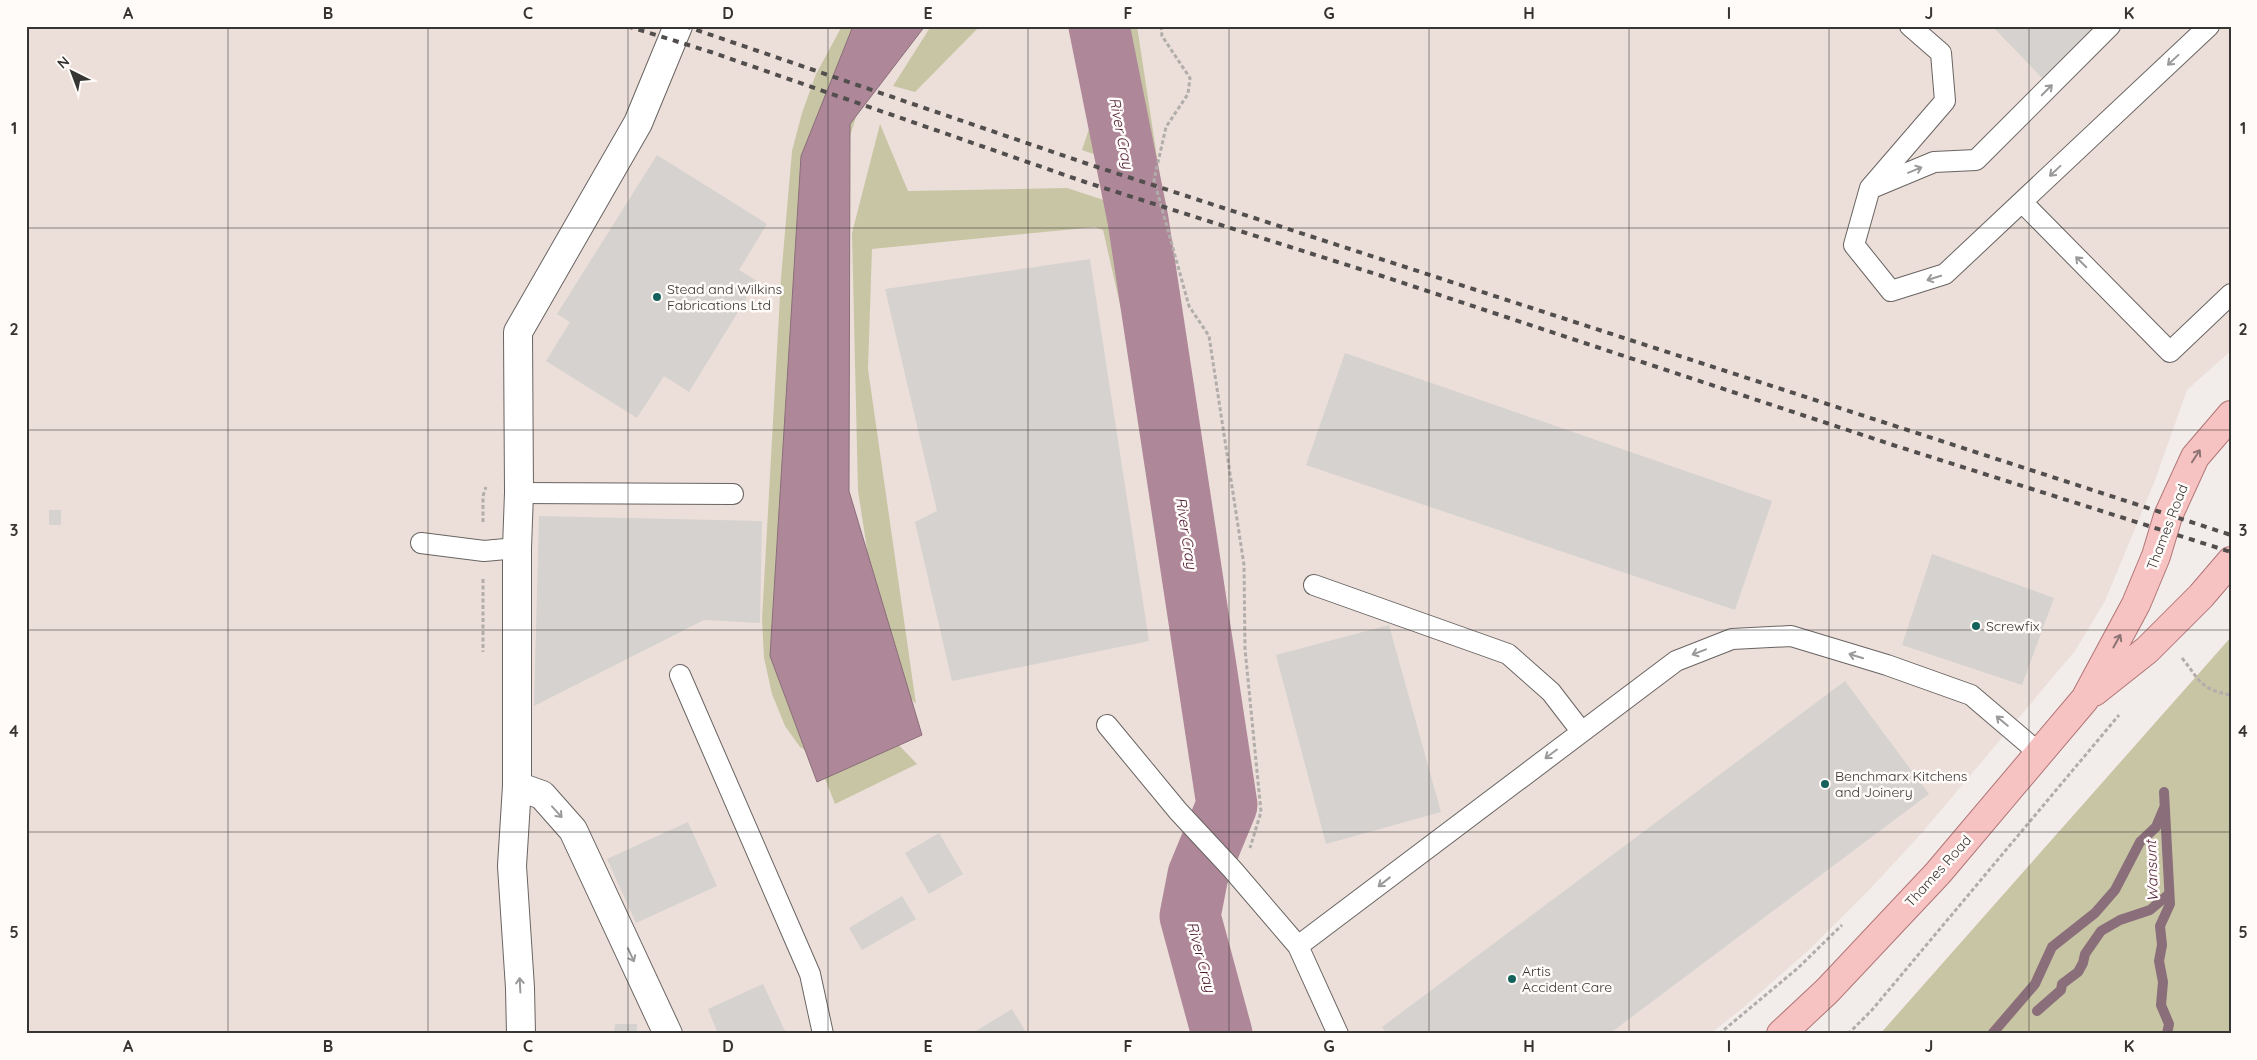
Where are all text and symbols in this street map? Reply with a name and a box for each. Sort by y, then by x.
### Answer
text: A [123,3,134,23]
text: B [323,3,333,23]
text: C [523,3,533,23]
text: D [722,3,734,23]
text: E [923,3,933,23]
text: F [1124,3,1133,23]
text: G [1323,3,1335,23]
text: H [1523,3,1535,23]
text: I [1727,3,1731,23]
text: J [1925,3,1933,23]
text: K [2124,3,2134,23]
north arrow [48,48,98,98]
text: N [53,52,73,72]
one-way arrow [2167,54,2180,66]
one-way arrow [2041,84,2053,96]
water label: River Cray [1105,96,1138,172]
text: 1 [11,118,17,138]
text: 1 [2240,118,2246,138]
one-way arrow [1907,165,1922,174]
one-way arrow [2049,165,2061,177]
one-way arrow [2075,256,2087,268]
one-way arrow [1926,273,1942,283]
place label: Stead and Wilkins Fabrications Ltd [667,280,782,314]
marker: Stead and Wilkins Fabrications Ltd [651,291,663,303]
text: 2 [9,319,19,339]
text: 2 [2238,319,2248,339]
one-way arrow [2192,450,2202,464]
street label: Thames Road [2142,481,2192,573]
water label: River Cray [1171,496,1202,572]
text: 3 [10,520,18,540]
text: 3 [2239,520,2247,540]
place label: Screwfix [1986,617,2040,635]
marker: Screwfix [1970,620,1982,632]
one-way arrow [2112,634,2122,648]
one-way arrow [1692,648,1707,657]
one-way arrow [1848,650,1864,660]
one-way arrow [1996,716,2009,727]
text: 4 [9,721,19,741]
text: 4 [2238,721,2248,741]
one-way arrow [1544,749,1558,759]
place label: Benchmarx Kitchens and Joinery [1835,767,1967,801]
marker: Benchmarx Kitchens and Joinery [1819,778,1831,790]
one-way arrow [551,805,562,818]
street label: Thames Road [1901,831,1975,911]
water label: Wansunt [2141,838,2162,902]
one-way arrow [1378,877,1391,888]
water label: River Cray [1183,919,1220,996]
text: 5 [9,922,19,942]
text: 5 [2238,922,2248,942]
one-way arrow [627,947,636,962]
place label: Artis Accident Care [1522,962,1612,996]
marker: Artis Accident Care [1506,973,1518,985]
one-way arrow [515,977,524,993]
text: A [123,1036,134,1056]
text: B [323,1036,333,1056]
text: C [523,1036,533,1056]
text: D [722,1036,734,1056]
text: E [923,1036,933,1056]
text: F [1124,1036,1133,1056]
text: G [1323,1036,1335,1056]
text: H [1523,1036,1535,1056]
text: I [1727,1036,1731,1056]
text: J [1925,1036,1933,1056]
text: K [2124,1036,2134,1056]

